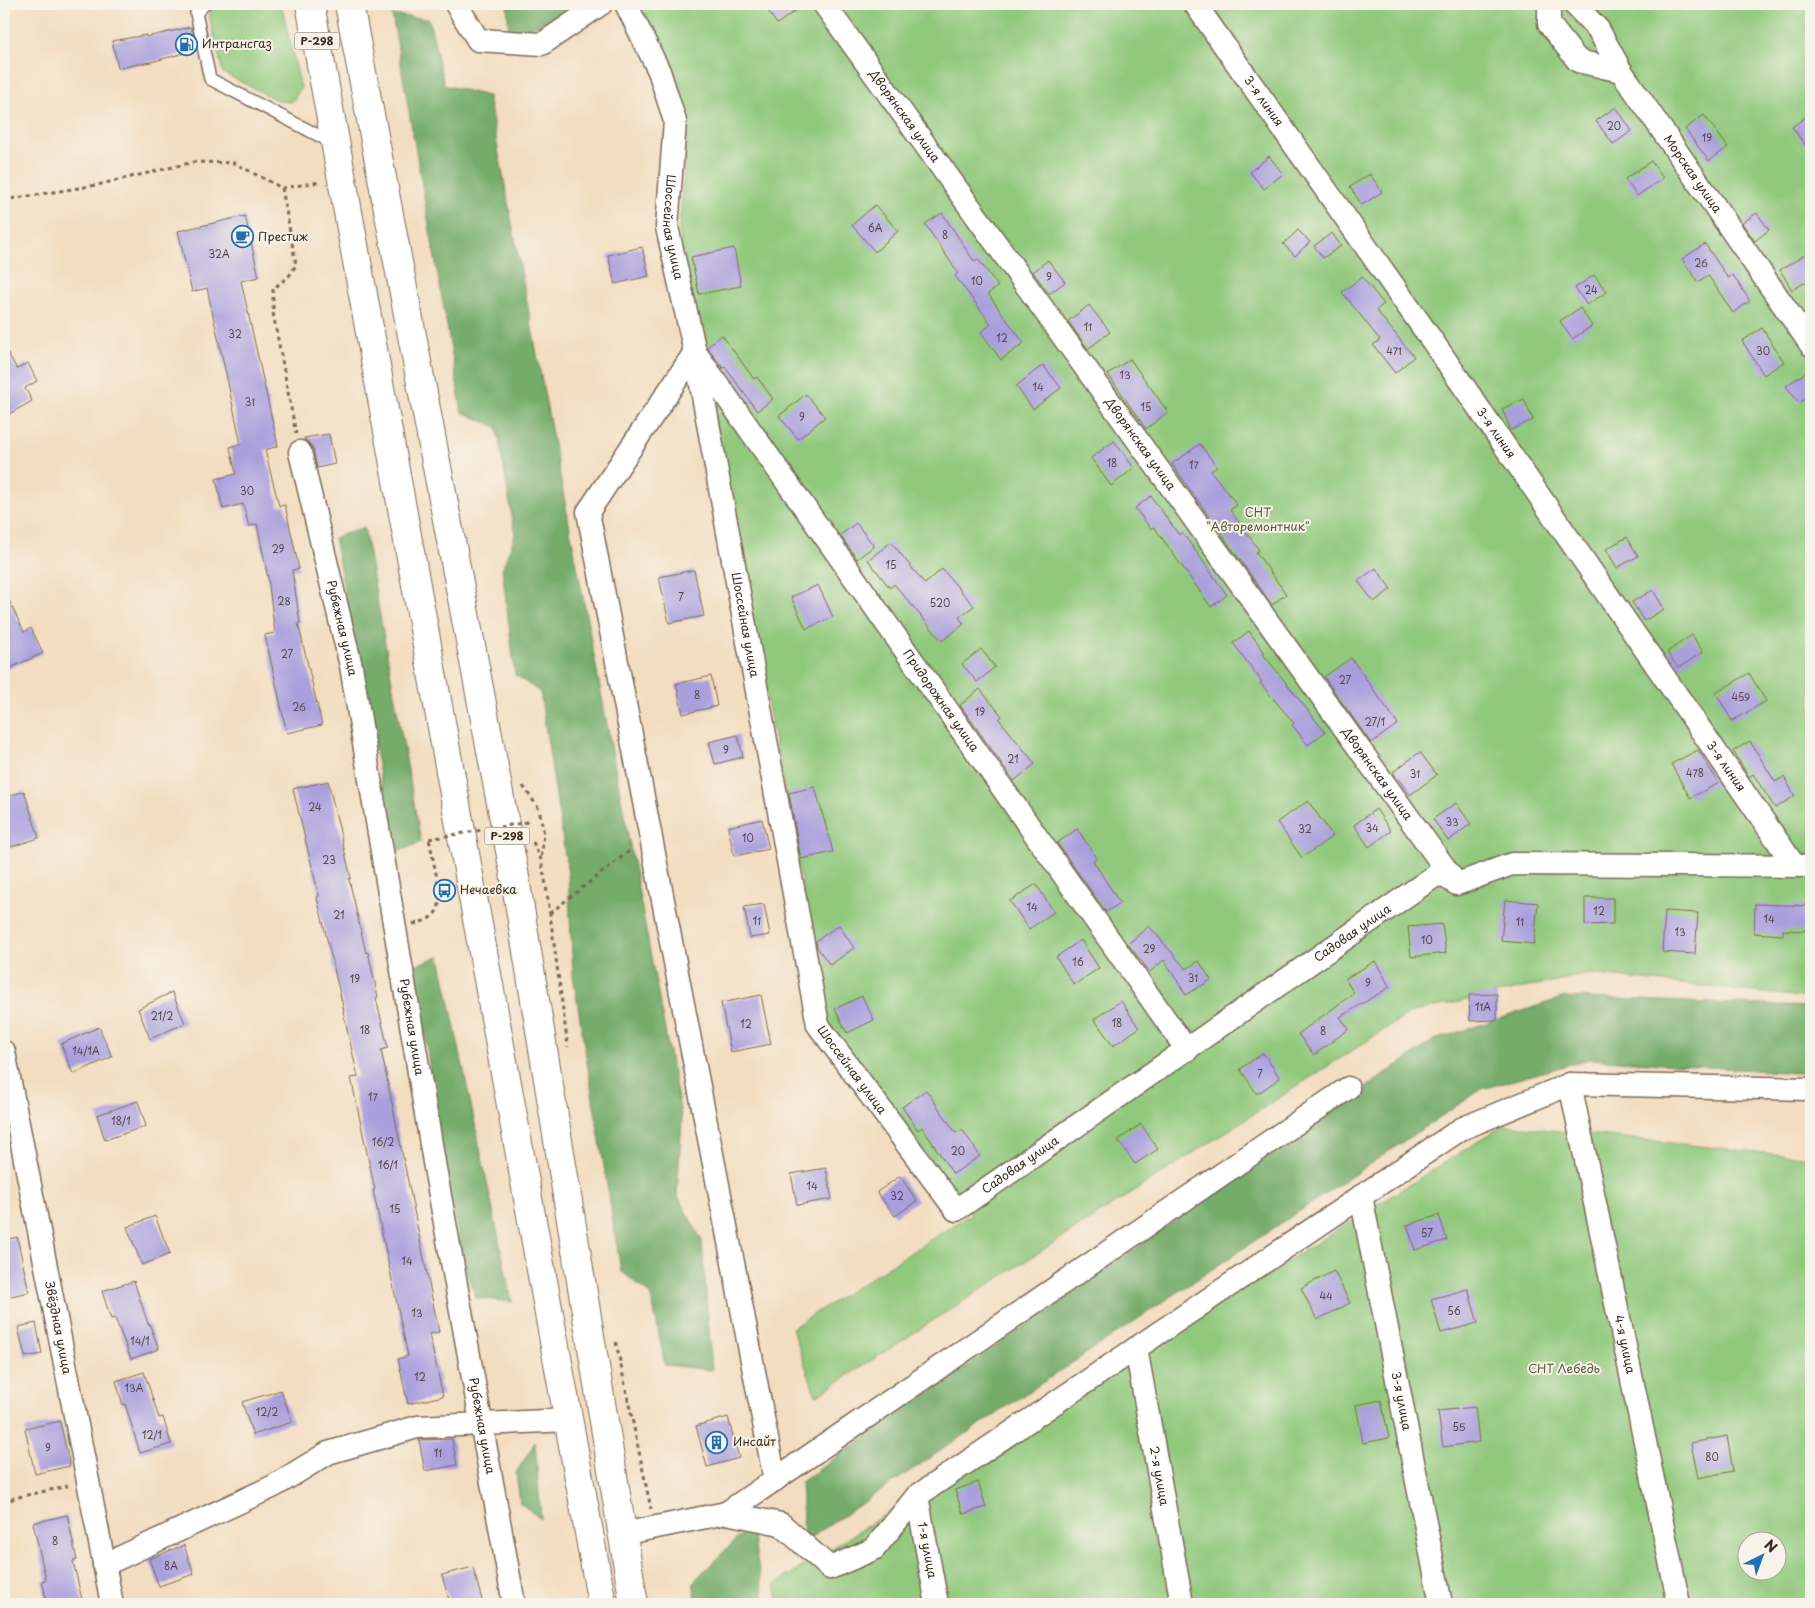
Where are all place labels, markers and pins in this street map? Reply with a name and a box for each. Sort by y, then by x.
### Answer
fuel station icon: Интрансгаз [174,32,198,56]
place label: Интрансгаз [202,34,272,52]
cafe icon: Престиж [230,225,254,249]
place label: Престиж [258,227,308,245]
bus stop icon: Нечаевка [432,878,456,902]
place label: Нечаевка [460,880,517,898]
building icon: Инсайт [705,1430,729,1454]
place label: Инсайт [733,1432,776,1450]

